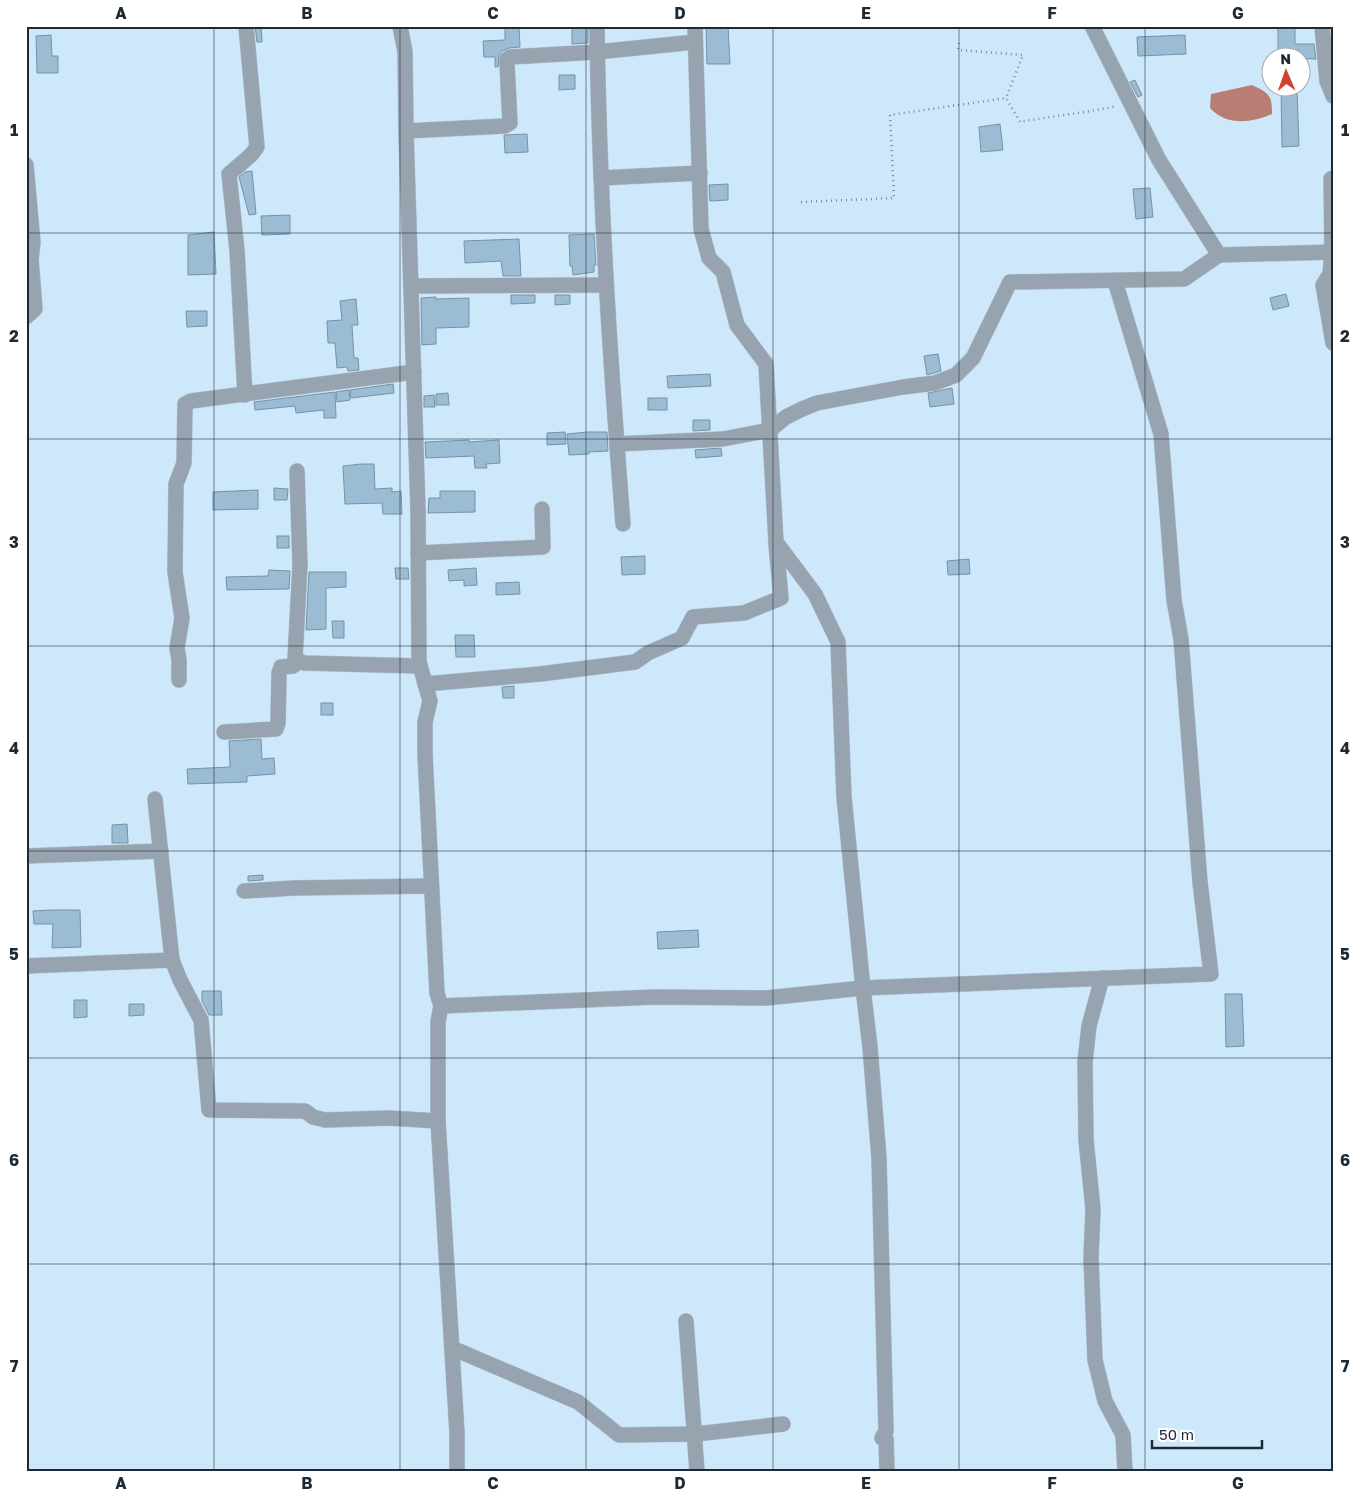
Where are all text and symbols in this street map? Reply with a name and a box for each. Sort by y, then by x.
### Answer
text: A [115,3,127,23]
text: B [301,3,313,23]
text: C [487,3,499,23]
text: D [674,3,686,23]
text: E [861,3,871,23]
text: F [1047,3,1057,23]
text: G [1232,3,1244,23]
north arrow [1262,48,1312,98]
text: N [1280,50,1291,67]
text: 1 [10,120,18,140]
text: 1 [1341,120,1349,140]
text: 2 [9,326,19,346]
text: 2 [1340,326,1350,346]
text: 3 [9,532,19,552]
text: 3 [1340,532,1350,552]
text: 4 [9,738,19,758]
text: 4 [1340,738,1350,758]
text: 5 [9,944,19,964]
text: 5 [1340,944,1350,964]
text: 6 [9,1150,19,1170]
text: 6 [1340,1150,1350,1170]
text: 7 [10,1356,19,1376]
text: 7 [1341,1356,1350,1376]
scale bar [1152,1417,1262,1449]
text: 50 m [1159,1425,1194,1443]
text: A [115,1473,127,1493]
text: B [301,1473,313,1493]
text: C [487,1473,499,1493]
text: D [674,1473,686,1493]
text: E [861,1473,871,1493]
text: F [1047,1473,1057,1493]
text: G [1232,1473,1244,1493]

